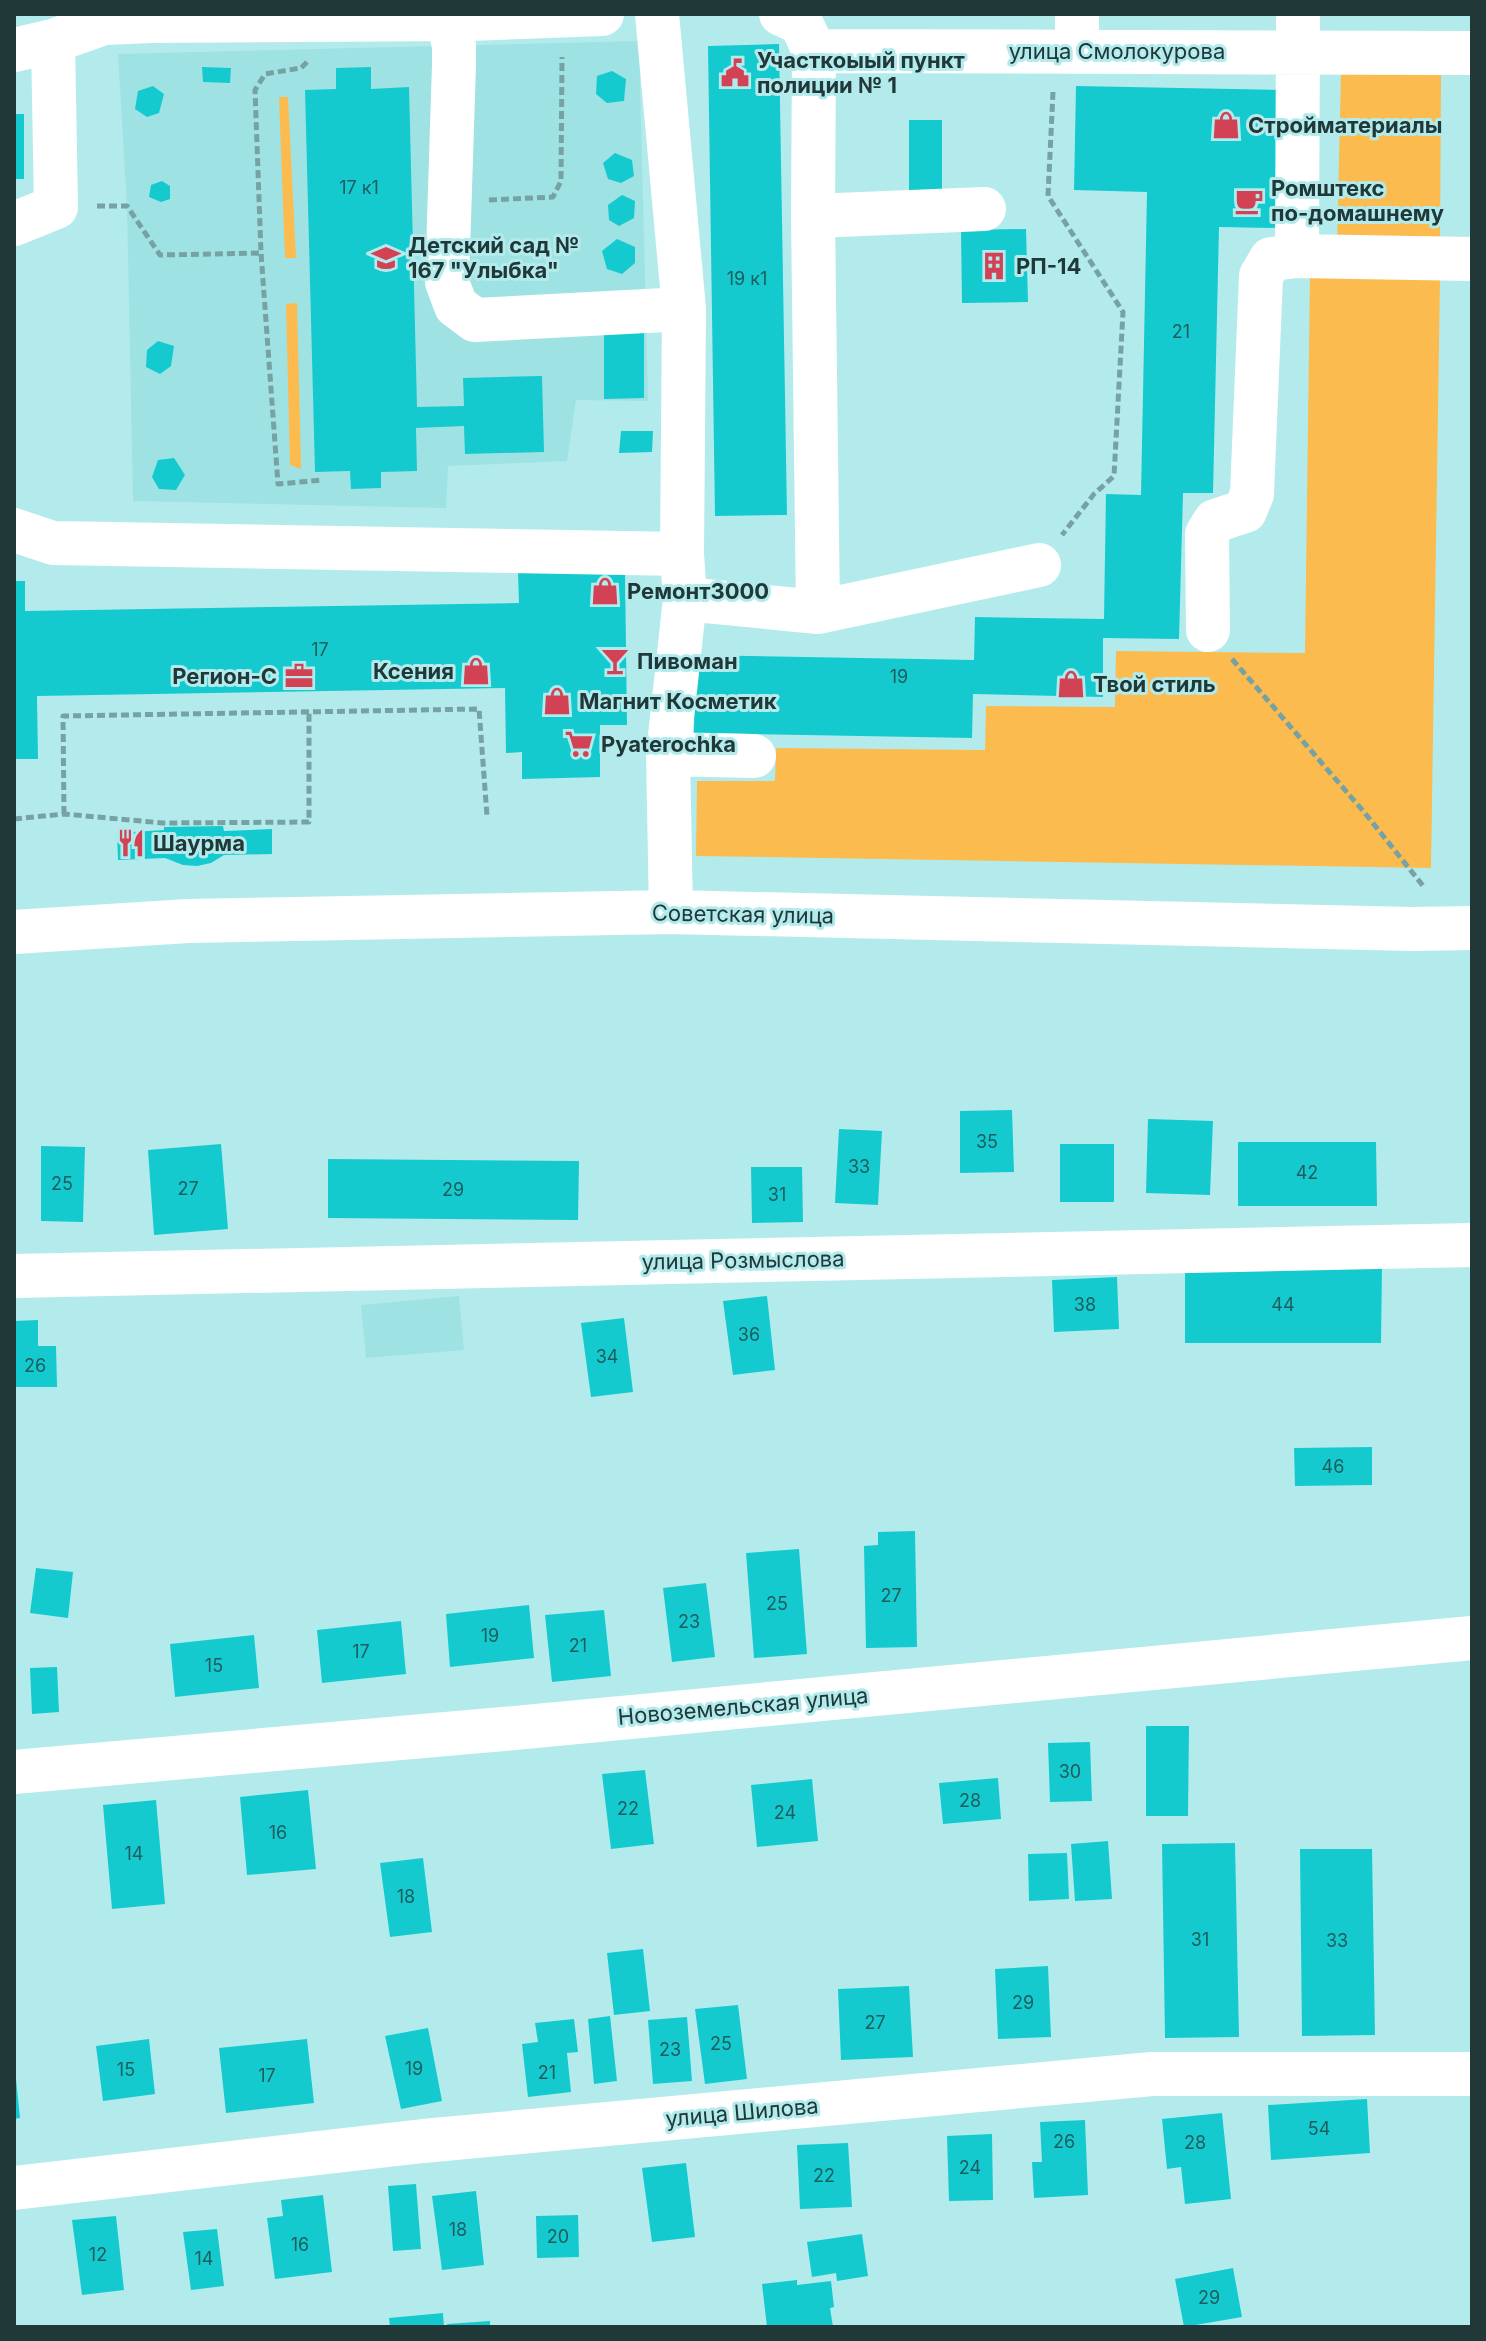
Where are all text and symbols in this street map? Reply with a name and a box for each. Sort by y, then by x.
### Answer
street label: улица Смолокурова [1009,38,1225,64]
place label: Участкоыый пункт полиции № 1 [757,47,965,98]
public building icon: Участкоыый пункт полиции № 1 [720,58,750,88]
shop icon: Стройматериалы [1211,110,1241,140]
place label: Стройматериалы [1248,112,1443,138]
place label: Ромштекс по-домашнему [1271,175,1444,226]
house number: 17 к1 [339,177,379,198]
cafe icon: Ромштекс по-домашнему [1234,186,1264,216]
place label: Детский сад № 167 "Улыбка" [408,232,579,283]
school or university icon: Детский сад № 167 "Улыбка" [371,243,401,273]
building icon: РП-14 [979,251,1009,281]
place label: РП-14 [1016,253,1081,279]
house number: 19 к1 [727,268,767,289]
house number: 21 [1172,321,1190,342]
shop icon: Ремонт3000 [590,576,620,606]
place label: Ремонт3000 [627,578,769,604]
house number: 17 [311,639,329,660]
bar icon: Пивоман [600,646,630,676]
place label: Пивоман [637,648,738,674]
shop icon: Ксения [461,656,491,686]
place label: Ксения [373,658,454,684]
office icon: Регион-С [284,661,314,691]
place label: Регион-С [172,663,277,689]
house number: 19 [890,666,908,687]
shop icon: Твой стиль [1056,669,1086,699]
place label: Твой стиль [1093,671,1216,697]
shop icon: Магнит Косметик [542,686,572,716]
place label: Магнит Косметик [579,688,777,714]
supermarket icon: Pyaterochka [564,729,594,759]
place label: Pyaterochka [601,731,736,757]
restaurant icon: Шаурма [116,828,146,858]
place label: Шаурма [153,830,245,856]
street label: Советская улица [652,899,834,929]
house number: 35 [976,1131,998,1152]
house number: 33 [848,1156,870,1177]
house number: 42 [1296,1162,1318,1183]
house number: 25 [51,1173,73,1194]
house number: 27 [177,1178,199,1199]
house number: 29 [442,1179,464,1200]
house number: 31 [768,1184,786,1205]
street label: улица Розмыслова [641,1245,845,1275]
house number: 38 [1074,1294,1096,1315]
house number: 44 [1271,1294,1295,1315]
house number: 36 [738,1324,760,1345]
house number: 34 [596,1346,618,1367]
house number: 26 [24,1355,46,1376]
house number: 46 [1322,1456,1344,1477]
house number: 27 [880,1585,902,1606]
house number: 25 [766,1593,788,1614]
house number: 23 [678,1611,700,1632]
house number: 19 [481,1625,499,1646]
house number: 21 [569,1635,587,1656]
house number: 17 [352,1641,370,1662]
house number: 15 [205,1655,223,1676]
street label: Новоземельская улица [617,1682,869,1730]
house number: 30 [1059,1761,1081,1782]
house number: 28 [959,1790,981,1811]
house number: 22 [617,1798,639,1819]
house number: 24 [774,1802,796,1823]
house number: 16 [269,1822,287,1843]
house number: 14 [125,1843,143,1864]
house number: 18 [397,1886,415,1907]
house number: 31 [1191,1929,1209,1950]
house number: 33 [1326,1930,1348,1951]
house number: 29 [1012,1992,1034,2013]
house number: 27 [864,2012,886,2033]
house number: 25 [710,2033,732,2054]
house number: 23 [659,2039,681,2060]
house number: 19 [405,2058,423,2079]
house number: 15 [117,2059,135,2080]
house number: 21 [538,2062,556,2083]
house number: 17 [258,2065,276,2086]
street label: улица Шилова [664,2092,820,2132]
house number: 54 [1308,2118,1330,2139]
house number: 26 [1053,2131,1075,2152]
house number: 28 [1184,2132,1206,2153]
house number: 24 [959,2157,981,2178]
house number: 22 [813,2165,835,2186]
house number: 18 [449,2219,467,2240]
house number: 20 [547,2226,569,2247]
house number: 16 [291,2234,309,2255]
house number: 12 [89,2244,107,2265]
house number: 14 [195,2248,213,2269]
house number: 29 [1198,2287,1220,2308]

